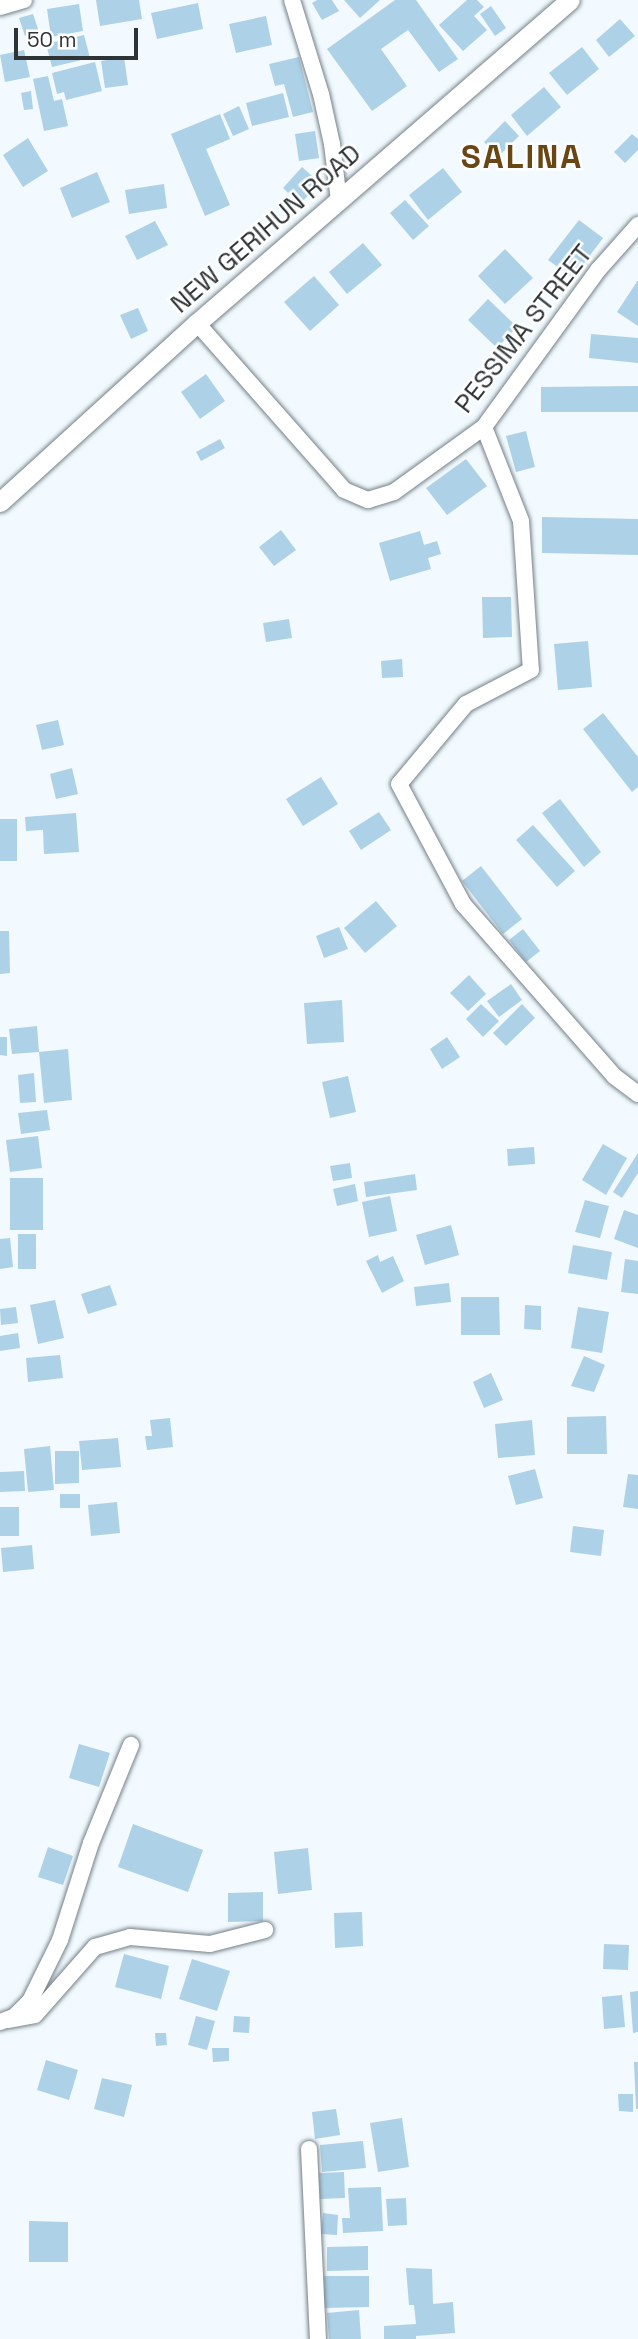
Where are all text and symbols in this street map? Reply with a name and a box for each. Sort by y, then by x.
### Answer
scale bar [18,14,142,58]
text: 50 m [27,26,77,53]
street label: NEW GERIHUN ROAD [165,138,367,320]
district label: SALINA [461,138,583,178]
street label: PESSIMA STREET [448,238,600,420]

